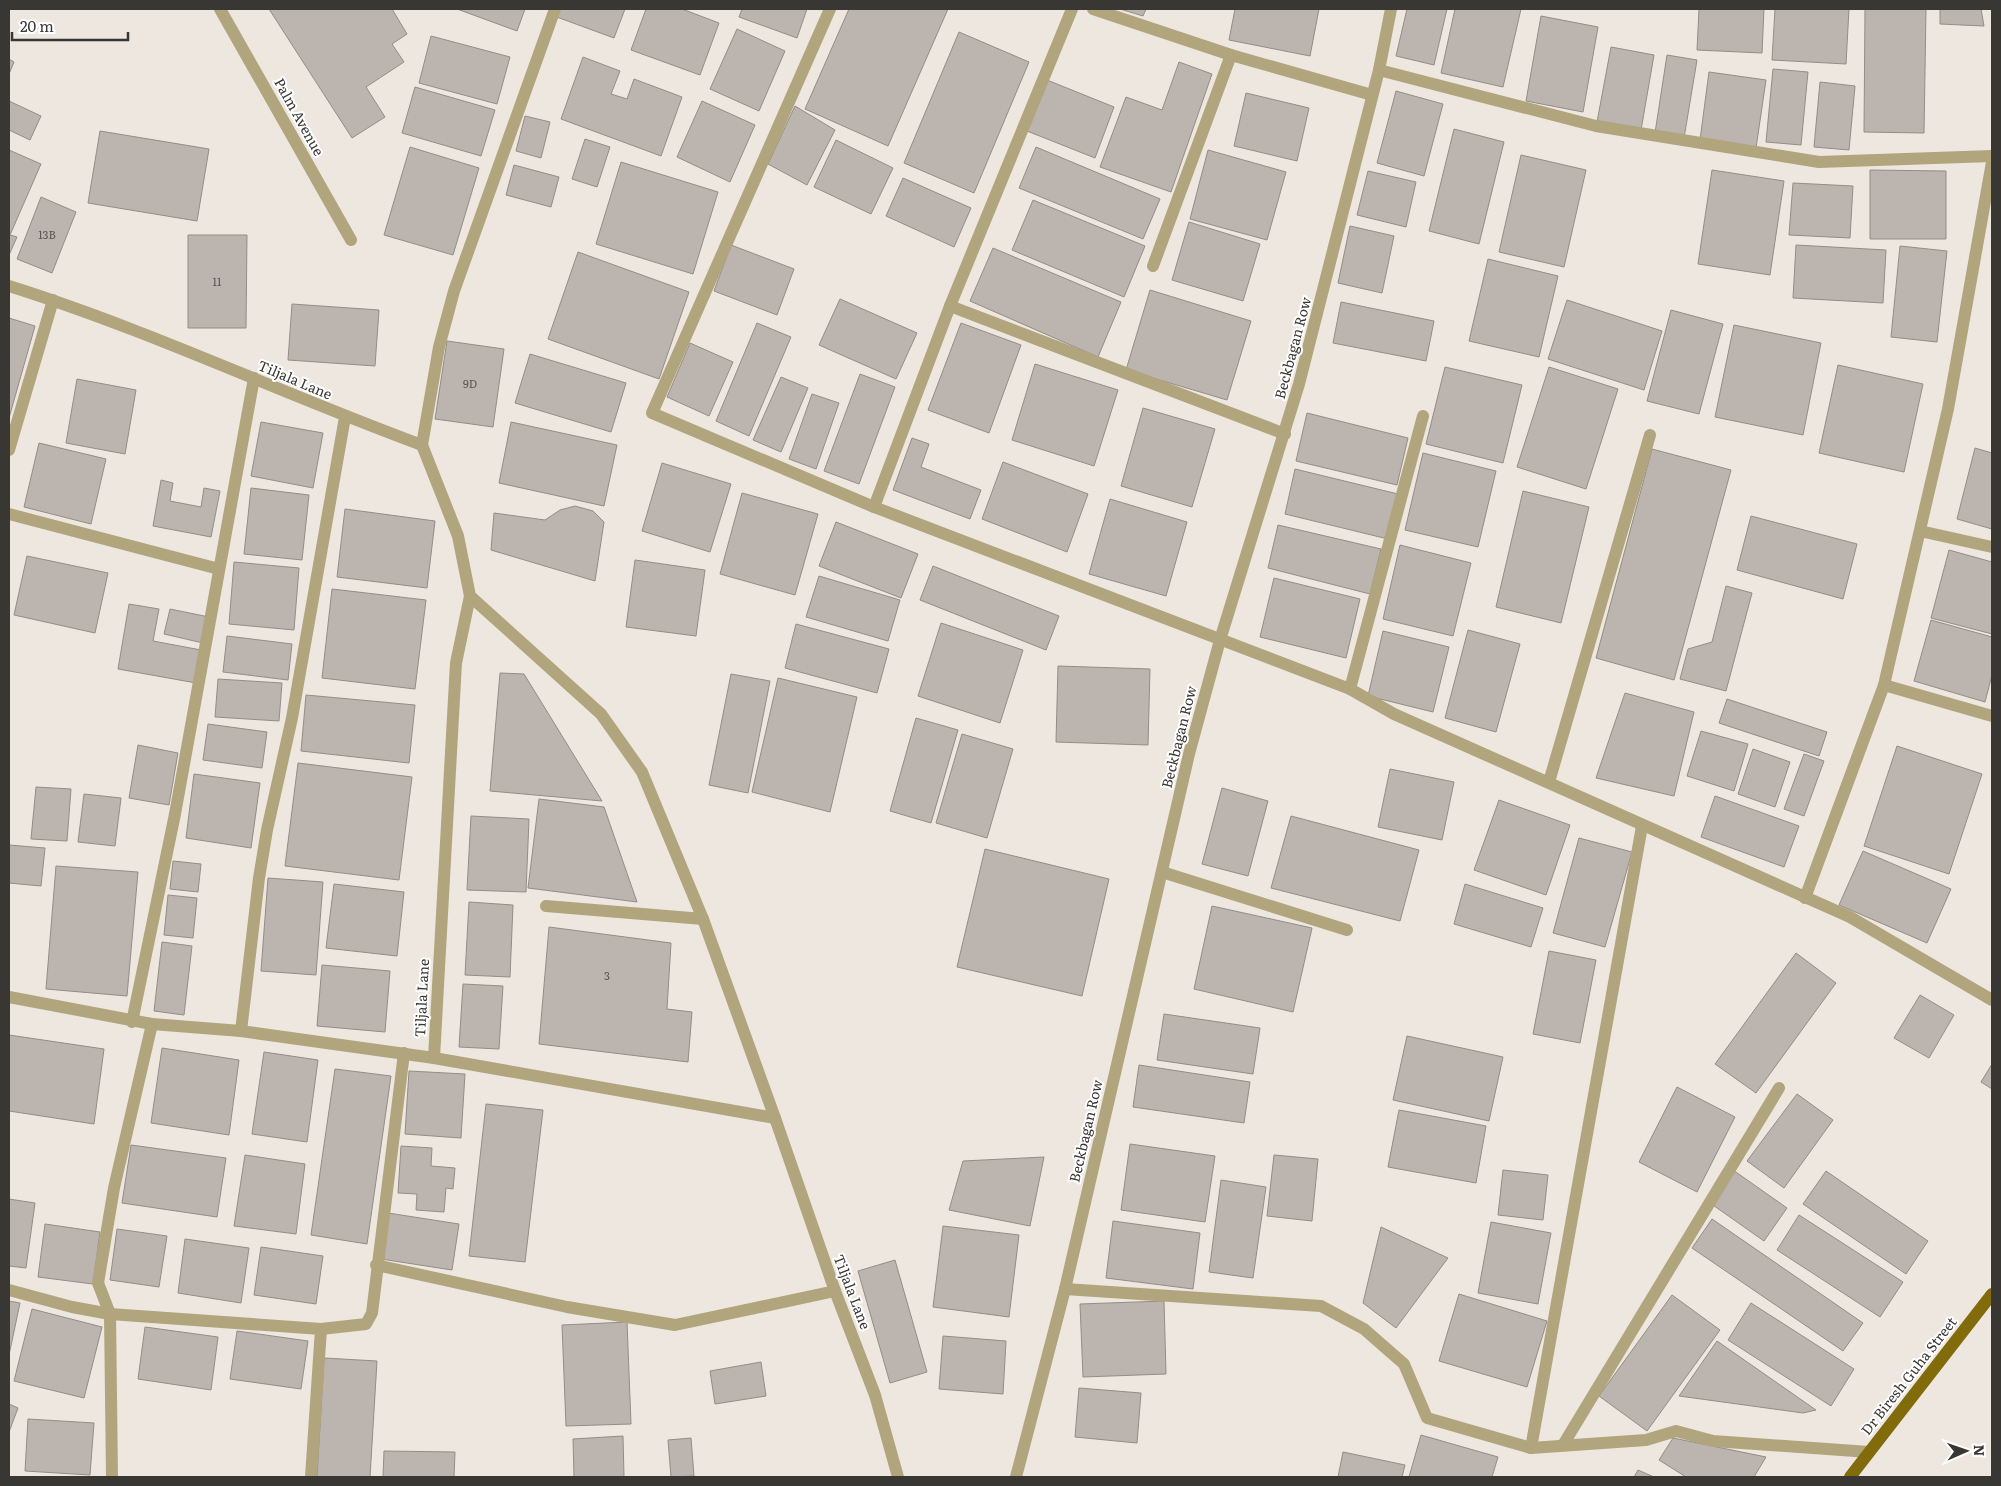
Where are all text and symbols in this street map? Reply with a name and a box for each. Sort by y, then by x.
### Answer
scale bar [12,10,129,42]
text: 20 m [20,14,54,37]
street label: Palm Avenue [270,74,330,159]
house number: 13B [38,226,56,242]
house number: 11 [213,273,222,289]
street label: Beckbagan Row [1269,294,1315,401]
street label: Tiljala Lane [255,355,335,404]
house number: 9D [463,375,477,391]
street label: Beckbagan Row [1156,683,1200,790]
street label: Tiljala Lane [409,958,433,1038]
house number: 3 [604,967,610,983]
street label: Beckbagan Row [1063,1077,1107,1184]
street label: Tiljala Lane [830,1251,876,1332]
street label: Dr Biresh Guha Street [1856,1312,1961,1439]
north arrow [1941,1426,1991,1476]
text: N [1970,1444,1990,1457]

